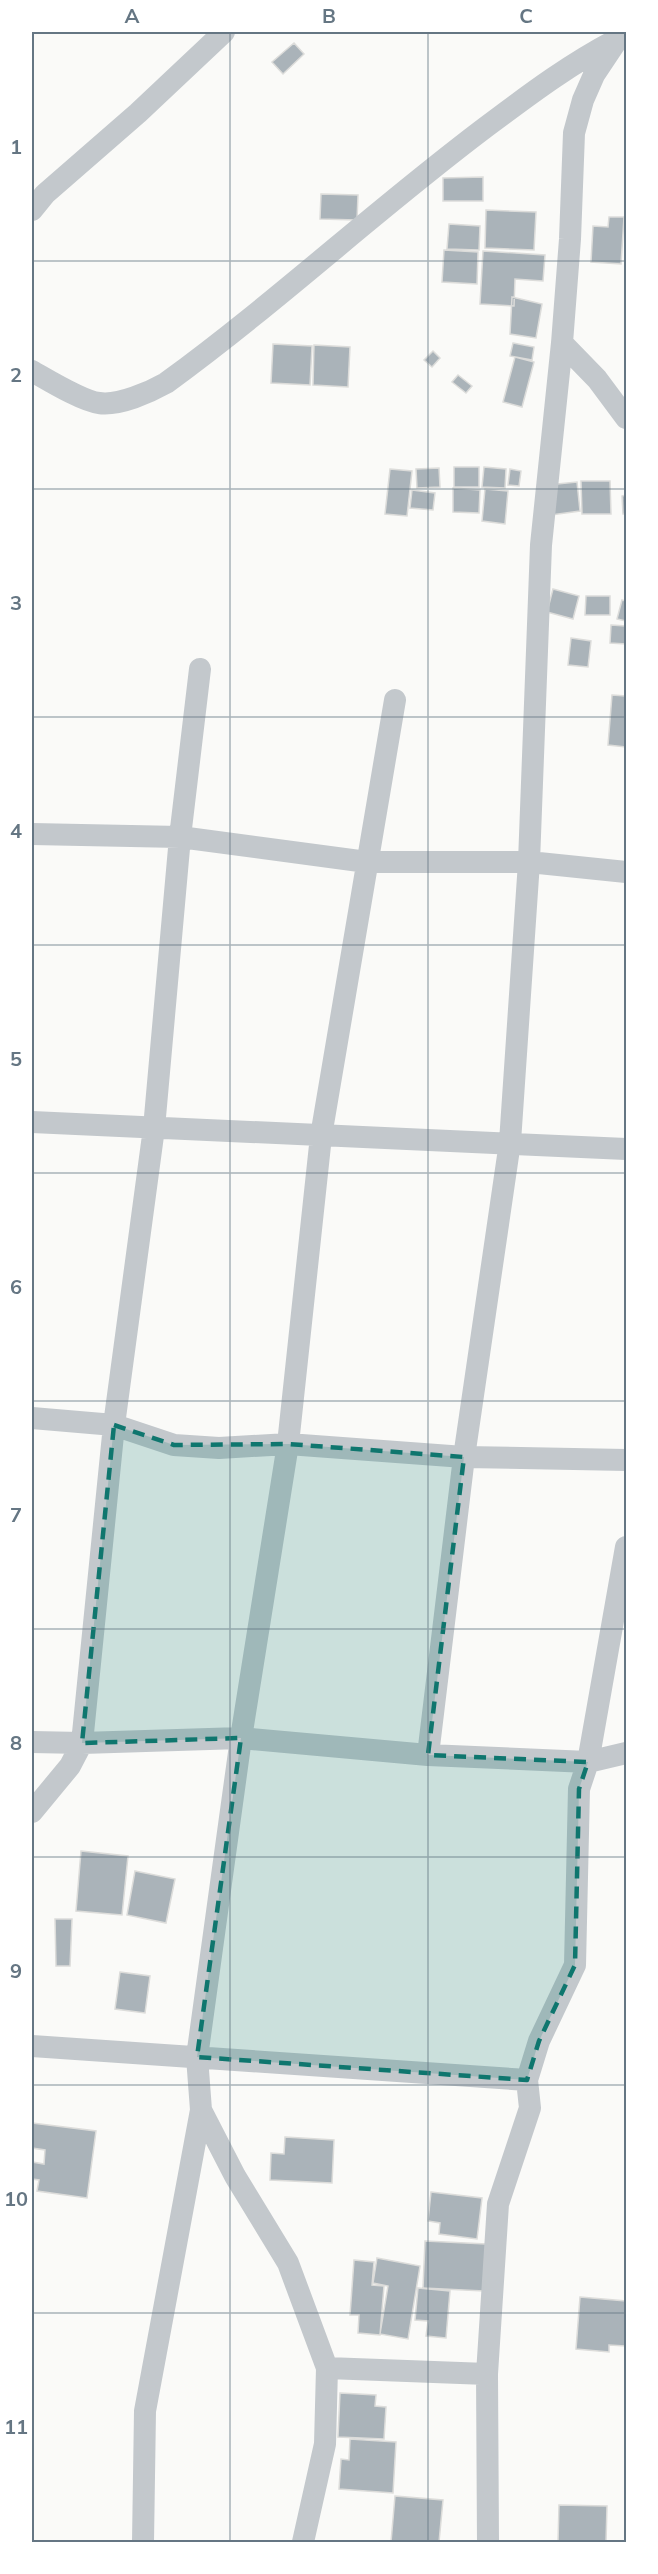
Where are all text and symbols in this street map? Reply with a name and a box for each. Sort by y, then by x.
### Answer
text: A [125,3,140,28]
text: B [322,3,336,28]
text: C [519,3,533,28]
text: 1 [10,134,22,159]
text: 2 [10,362,22,387]
text: 3 [10,590,22,615]
text: 4 [10,818,22,843]
text: 5 [10,1046,22,1071]
text: 6 [10,1274,22,1299]
text: 7 [10,1502,22,1527]
text: 8 [10,1730,22,1755]
text: 9 [10,1958,22,1983]
text: 10 [4,2186,28,2211]
text: 11 [4,2414,28,2439]

